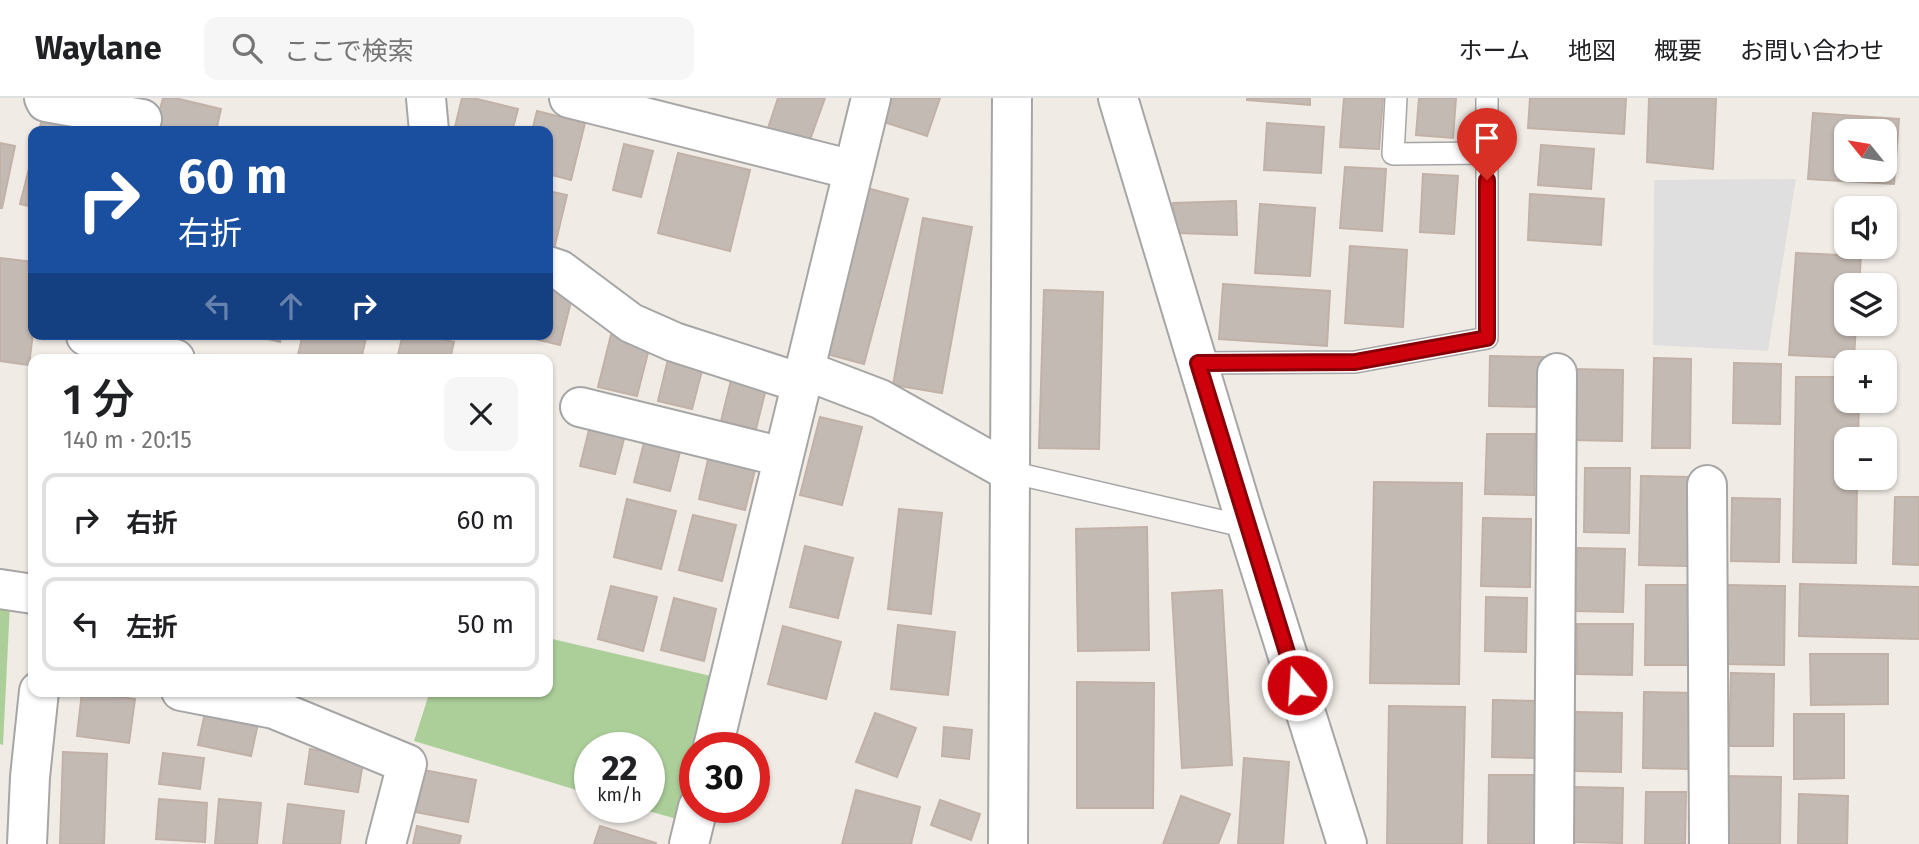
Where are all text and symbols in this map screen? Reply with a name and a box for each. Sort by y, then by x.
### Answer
search box [204,17,694,80]
text: Waylane [35,28,162,68]
icon: search [228,29,266,67]
text: ここで検索 [284,36,414,67]
text: ホーム [1459,37,1530,65]
text: 地図 [1568,37,1616,65]
text: 概要 [1654,37,1702,65]
text: お問い合わせ [1740,37,1884,65]
pin [1457,108,1517,180]
icon: arrive [1468,119,1506,157]
north arrow [1834,119,1897,182]
map controls [1834,119,1897,490]
text: 60 m [178,147,287,206]
icon: right [63,154,154,245]
button: sound [1834,196,1897,259]
text: 右折 [178,214,242,252]
button: layers [1834,273,1897,336]
icon: left [199,287,237,325]
icon: ahead [272,287,310,325]
icon: right [345,287,383,325]
button: + [1834,350,1897,413]
text: 1 分 [63,375,134,425]
button: close [444,377,518,451]
text: 140 m · 20:15 [63,426,192,454]
button: − [1834,427,1897,490]
icon: right [67,501,105,539]
text: 60 m [456,505,514,536]
text: 右折 [126,508,178,539]
icon: left [67,605,105,643]
text: 50 m [457,609,514,640]
text: 左折 [126,612,178,643]
position arrow [1260,648,1334,722]
speed limit sign: 30 [679,732,770,823]
text: 22 [601,747,638,789]
text: km/h [597,784,642,806]

